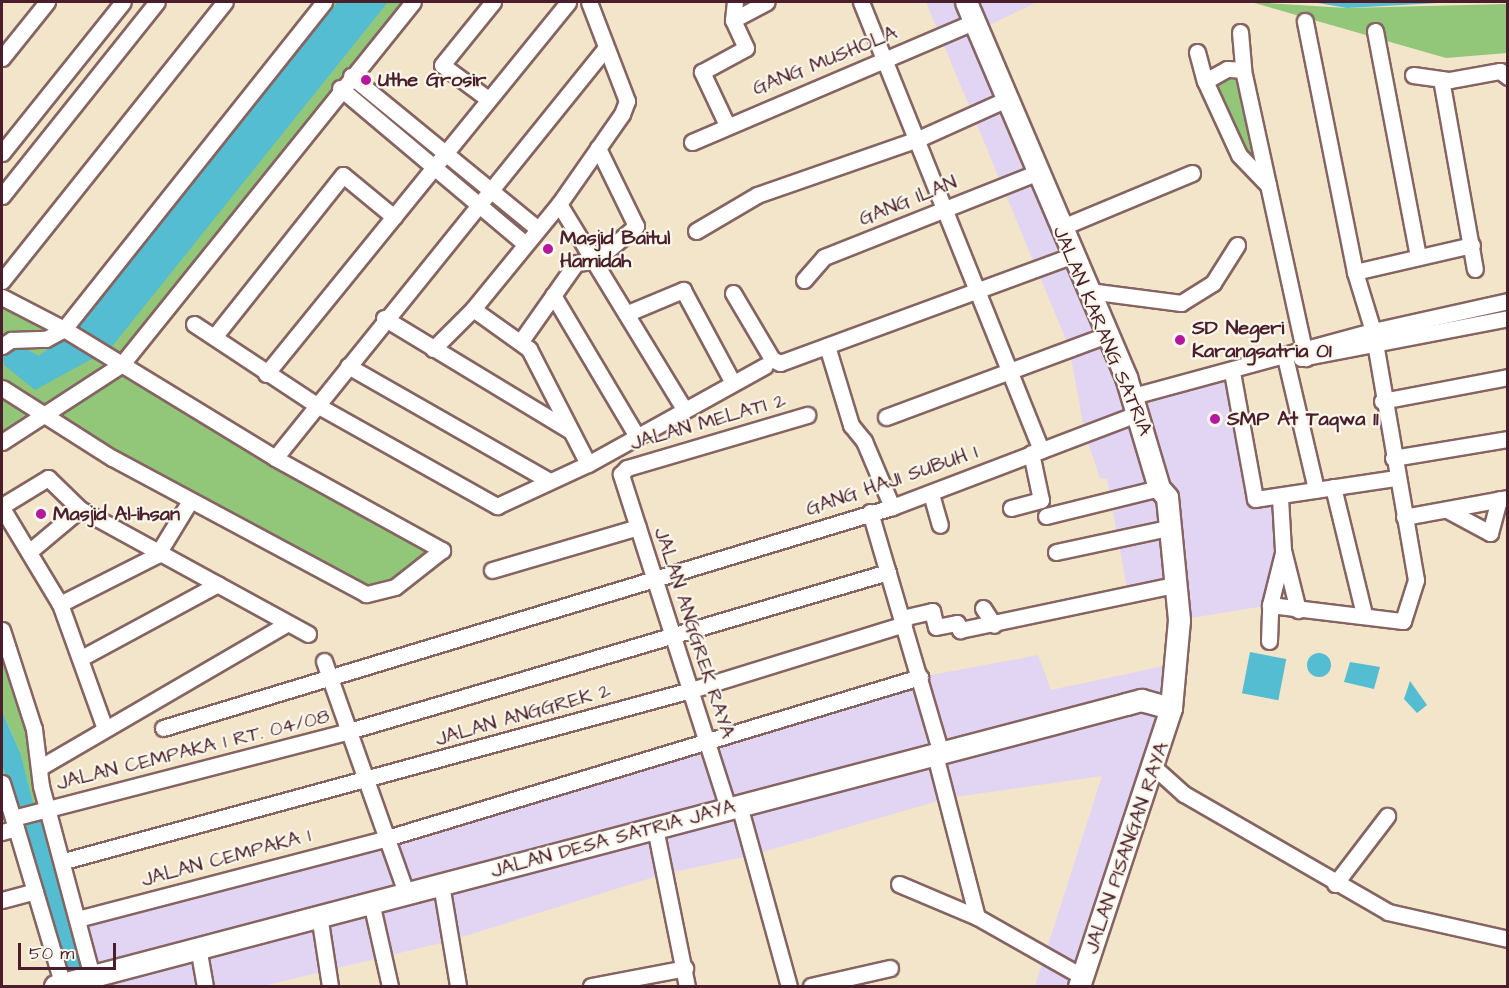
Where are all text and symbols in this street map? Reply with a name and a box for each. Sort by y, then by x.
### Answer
street label: GANG MUSHOLA [749,21,901,101]
place label: Uthe Grosir [378,68,486,92]
marker: Uthe Grosir [359,73,373,87]
street label: GANG ILAN [856,171,960,231]
street label: JALAN KARANG SATRIA [1047,223,1157,439]
place label: Masjid Baitul Hamidah [560,226,670,273]
marker: Masjid Baitul Hamidah [541,242,555,256]
place label: SD Negeri Karangsatria 01 [1192,316,1332,363]
marker: SD Negeri Karangsatria 01 [1173,333,1187,347]
street label: JALAN MELATI 2 [628,388,788,456]
place label: SMP At Taqwa 11 [1227,407,1378,431]
marker: SMP At Taqwa 11 [1208,412,1222,426]
street label: GANG HAJI SUBUH I [803,440,981,522]
place label: Masjid Al-ihsan [53,502,180,526]
marker: Masjid Al-ihsan [34,507,48,521]
street label: JALAN ANGGREK RAYA [649,524,739,742]
street label: JALAN ANGGREK 2 [433,678,613,752]
street label: JALAN CEMPAKA 1 RT. 04/08 [54,704,332,796]
street label: JALAN PISANGAN RAYA [1079,739,1175,957]
street label: JALAN DESA SATRIA JAYA [488,795,738,883]
street label: JALAN CEMPAKA 1 [139,824,313,892]
scale bar [21,931,118,969]
text: 50 m [29,941,74,966]

